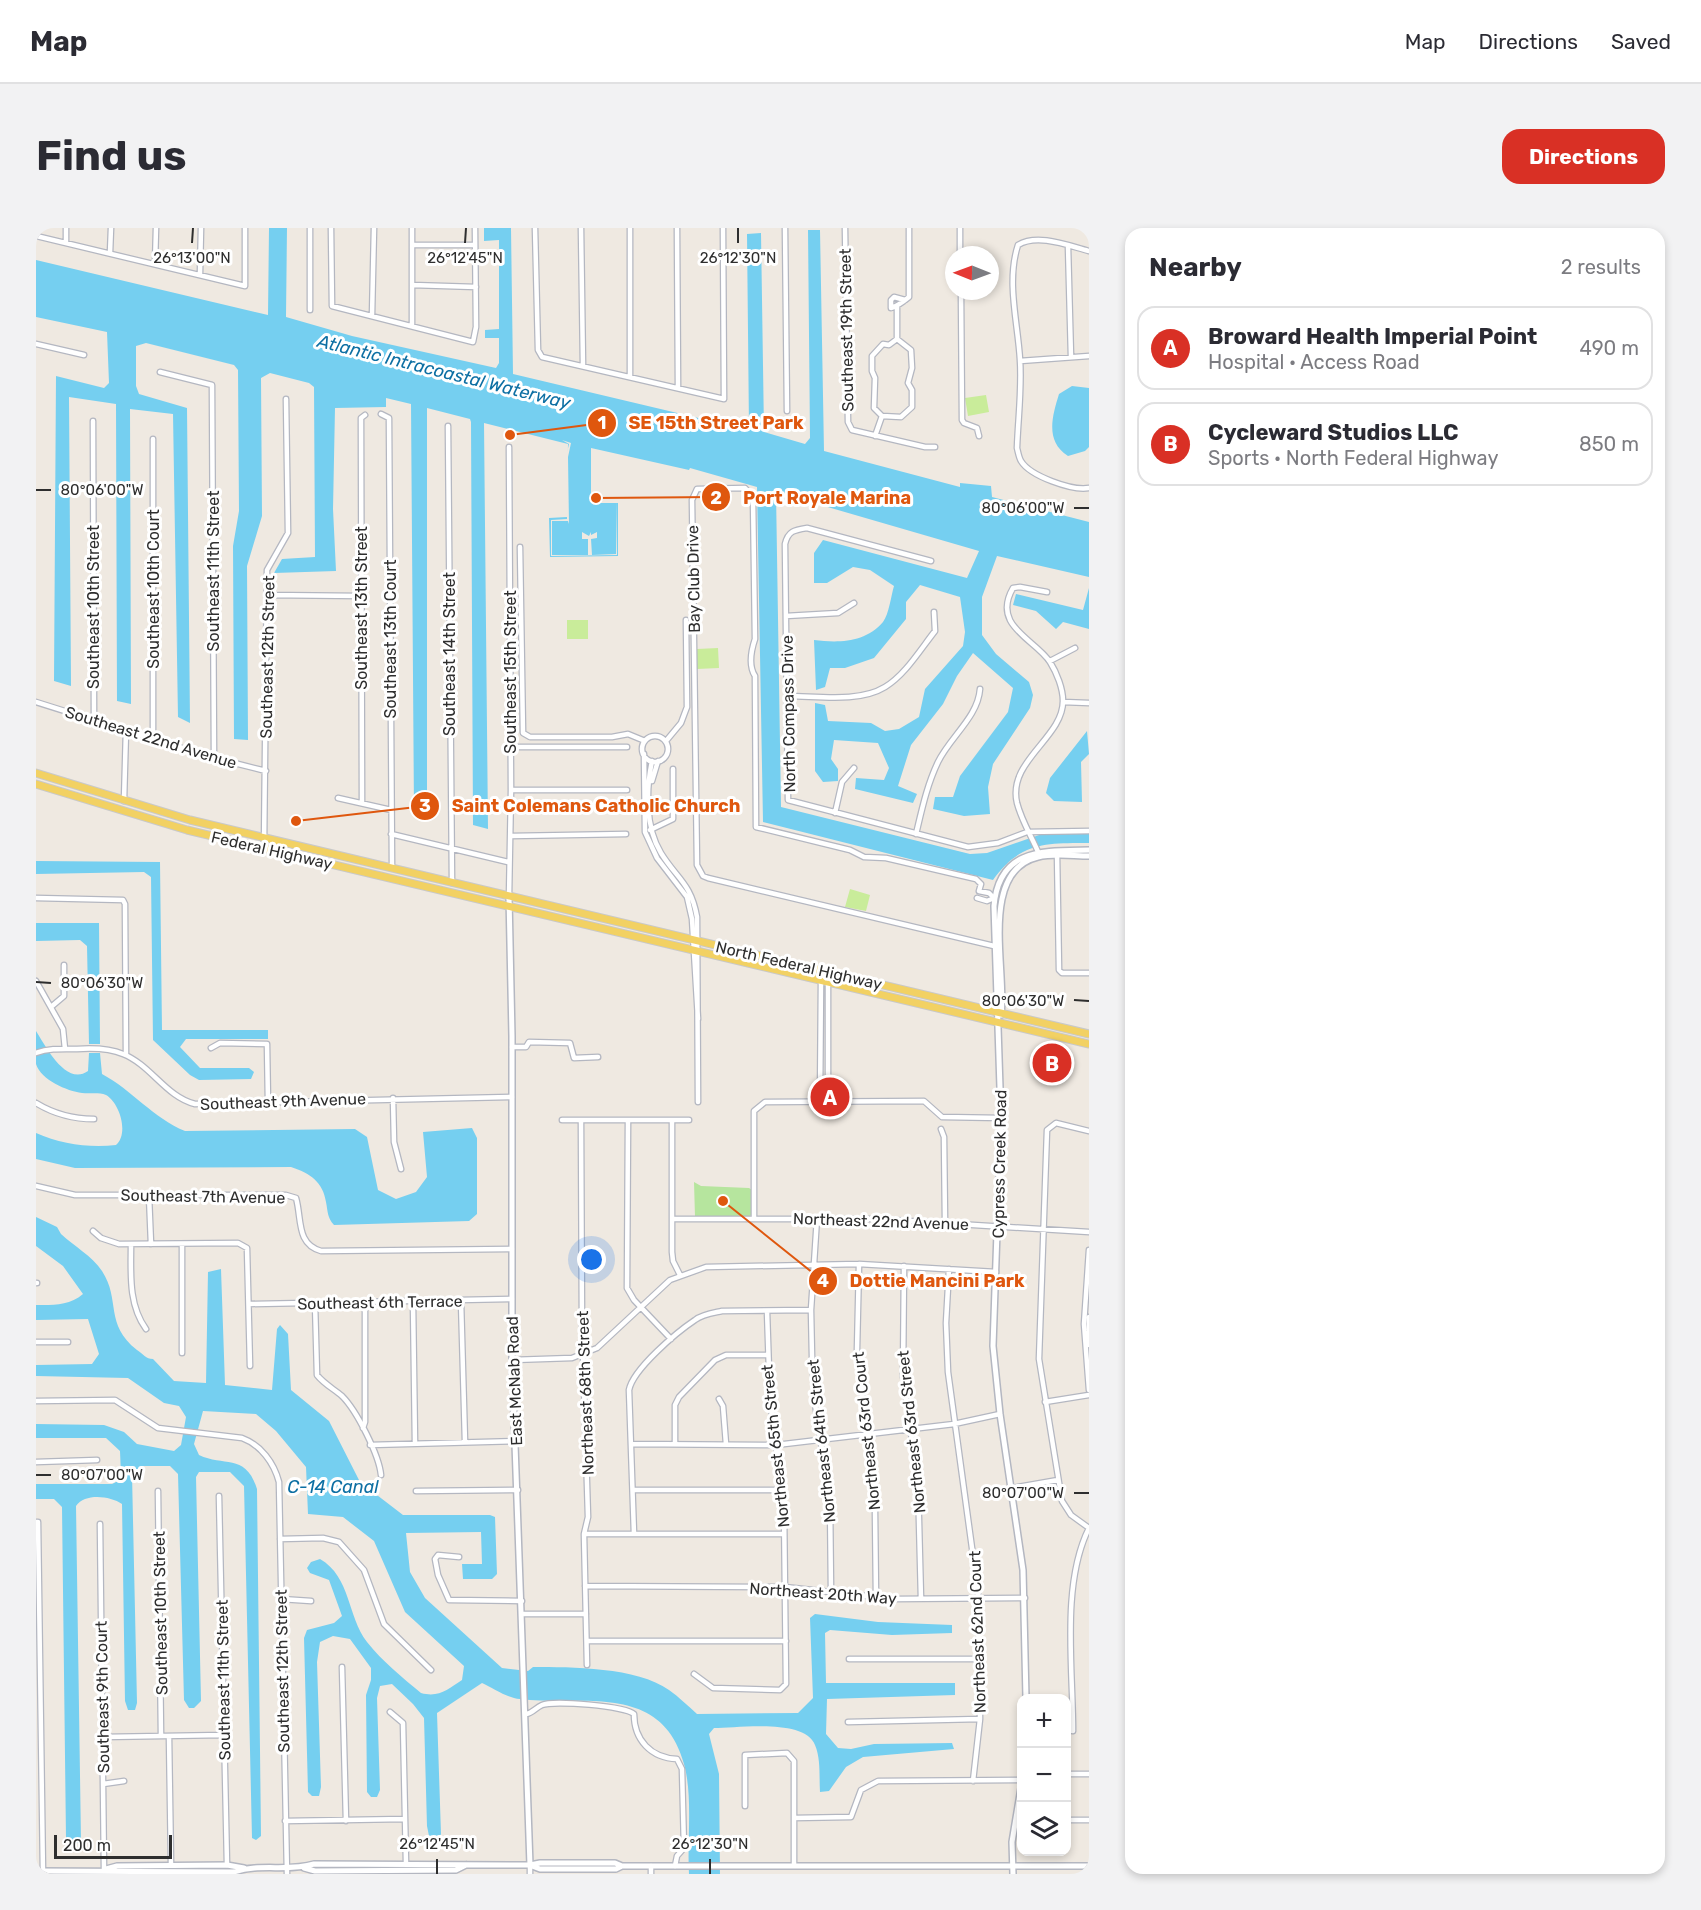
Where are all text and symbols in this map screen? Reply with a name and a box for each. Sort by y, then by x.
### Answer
text: Map [30,25,87,58]
text: Map [1405,29,1446,54]
text: Directions [1479,29,1578,54]
text: Saved [1611,29,1671,54]
button: Directions [1502,129,1665,184]
text: Find us [36,131,187,181]
north arrow [945,246,999,300]
street label: Southeast 19th Street [836,248,857,412]
text: 26°13'00"N [153,249,231,267]
text: 26°12'45"N [427,249,503,267]
text: 26°12'30"N [700,249,776,267]
text: Nearby [1149,252,1242,283]
text: 2 results [1561,255,1641,279]
text: Broward Health Imperial Point [1208,323,1537,350]
water label: Atlantic Intracoastal Waterway [314,330,574,414]
text: A [1163,336,1178,360]
text: 490 m [1580,336,1639,360]
text: Hospital · Access Road [1208,350,1420,374]
callout: SE 15th Street Park [587,405,816,441]
text: 1 [598,412,606,434]
text: SE 15th Street Park [628,412,804,434]
text: Cycleward Studios LLC [1208,419,1459,446]
text: B [1163,432,1178,456]
text: 850 m [1579,432,1639,456]
text: Sports · North Federal Highway [1208,446,1498,470]
callout: Port Royale Marina [701,479,923,515]
text: 80°06'00"W [61,481,143,499]
text: 2 [710,487,722,509]
text: Port Royale Marina [743,487,911,509]
street label: Southeast 11th Street [204,491,223,651]
text: 80°06'00"W [982,499,1064,517]
street label: Southeast 10th Court [144,509,163,669]
street label: Southeast 10th Street [84,525,103,689]
street label: Bay Club Drive [683,525,704,633]
street label: Southeast 13th Street [352,526,371,690]
street label: Southeast 13th Court [381,559,400,719]
street label: Southeast 14th Street [440,572,459,736]
street label: Southeast 12th Street [257,575,278,739]
street label: Southeast 15th Street [501,590,520,754]
street label: North Compass Drive [778,635,799,793]
street label: Southeast 22nd Avenue [63,702,239,773]
callout: Saint Colemans Catholic Church [410,788,753,824]
text: 3 [419,795,431,817]
text: Saint Colemans Catholic Church [452,795,740,817]
street label: Federal Highway [209,827,334,874]
street label: North Federal Highway [714,937,884,994]
text: 80°06'30"W [61,974,143,992]
text: 80°06'30"W [982,992,1064,1010]
pin: B [1032,1040,1072,1086]
pin: A [810,1074,850,1120]
street label: Southeast 9th Avenue [200,1089,366,1114]
street label: Cypress Creek Road [989,1090,1010,1238]
street label: Southeast 7th Avenue [121,1186,285,1207]
street label: Northeast 22nd Avenue [793,1209,969,1234]
your location [577,1245,606,1274]
callout: Dottie Mancini Park [808,1263,1037,1299]
text: 4 [817,1270,829,1292]
text: Dottie Mancini Park [849,1270,1025,1292]
street label: Southeast 6th Terrace [297,1292,463,1313]
street label: Northeast 68th Street [573,1310,598,1476]
street label: East McNab Road [503,1316,526,1446]
street label: Northeast 63rd Street [894,1350,929,1514]
street label: Northeast 63rd Court [849,1351,884,1511]
street label: Northeast 64th Street [803,1358,840,1524]
street label: Northeast 65th Street [757,1363,794,1528]
text: 80°07'00"W [61,1466,143,1484]
water label: C-14 Canal [287,1476,379,1498]
text: 80°07'00"W [982,1484,1064,1502]
street label: Southeast 10th Street [150,1531,171,1695]
street label: Northeast 62nd Court [965,1550,990,1714]
street label: Northeast 20th Way [749,1579,897,1608]
street label: Southeast 12th Street [272,1589,293,1753]
street label: Southeast 11th Street [213,1599,234,1761]
street label: Southeast 9th Court [92,1621,113,1773]
map controls [1017,1694,1071,1856]
button: + [1017,1694,1071,1748]
button: − [1017,1748,1071,1802]
button: layers [1017,1802,1071,1856]
scale bar [54,1832,172,1860]
text: 26°12'45"N [399,1835,475,1853]
text: 26°12'30"N [672,1835,748,1853]
text: 200 m [63,1836,111,1855]

